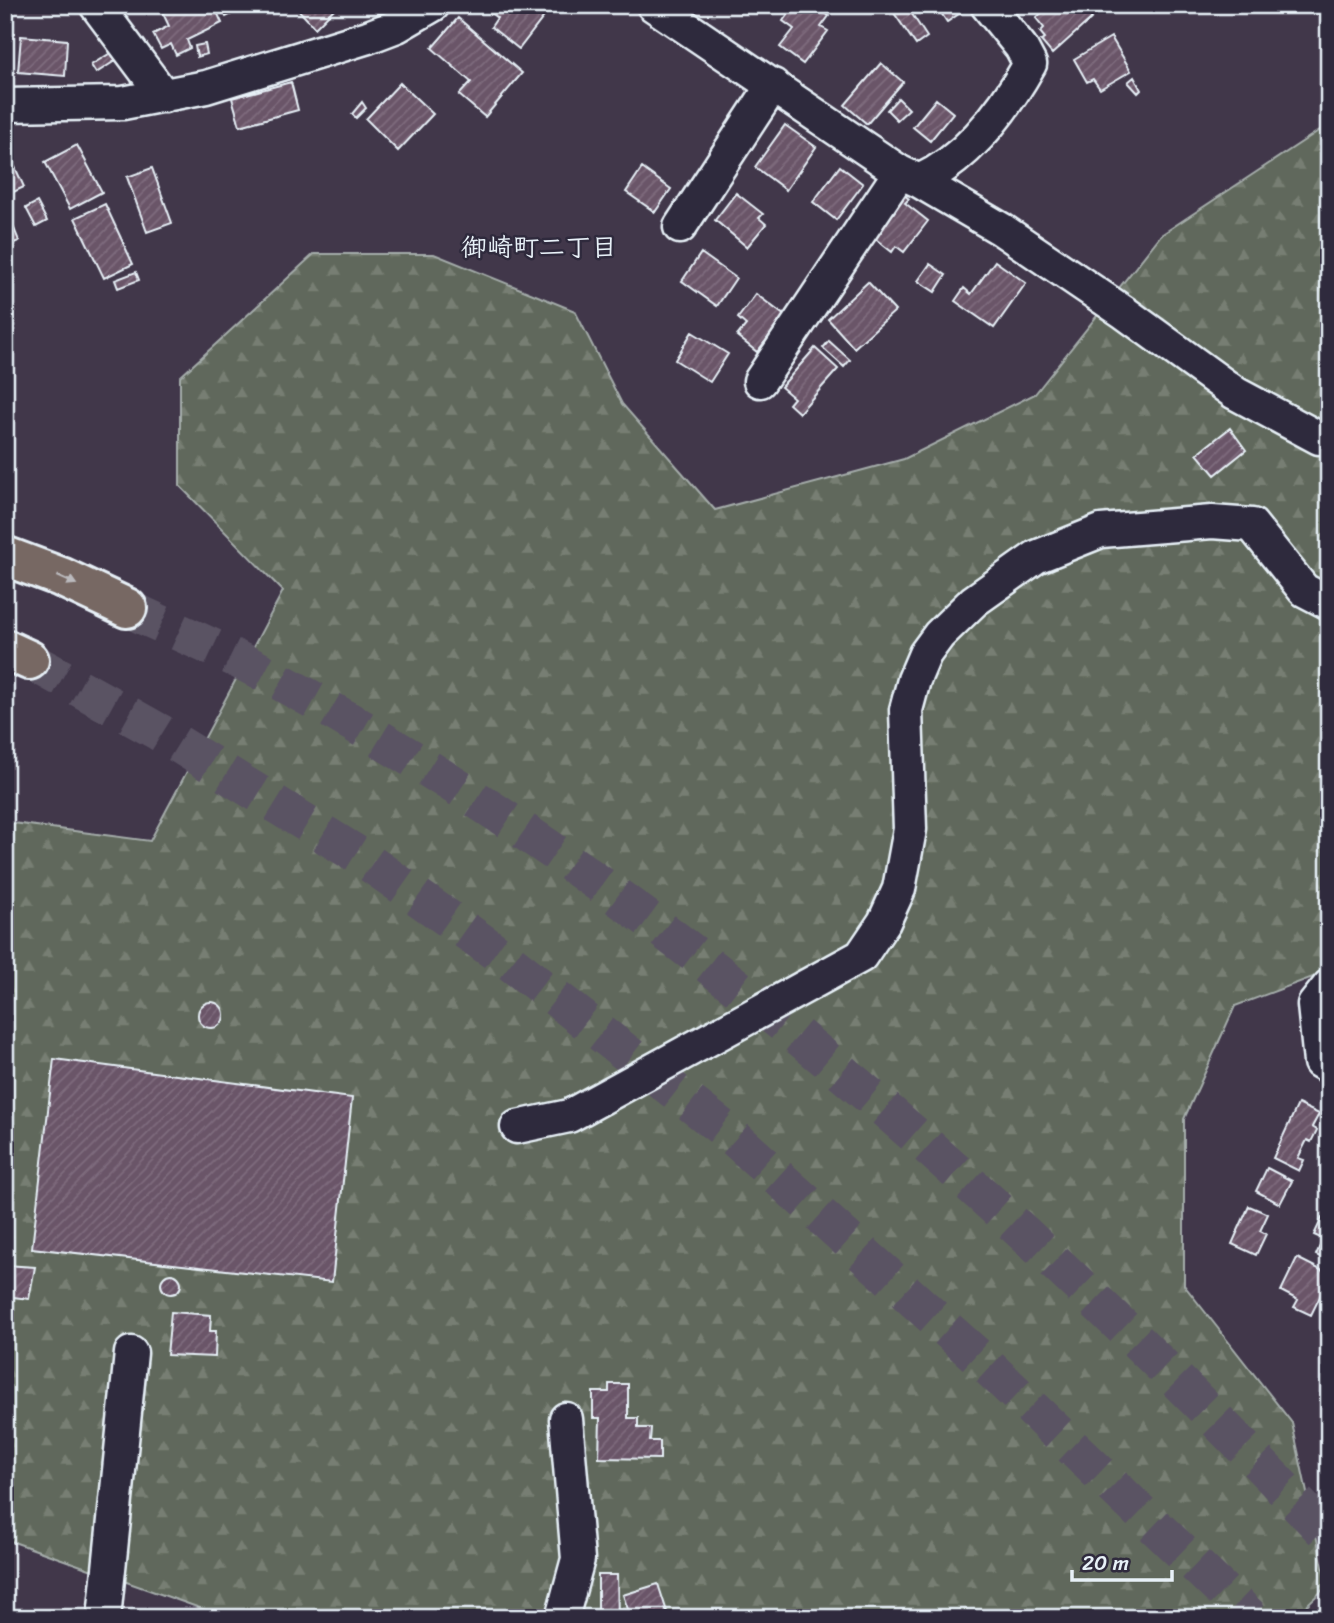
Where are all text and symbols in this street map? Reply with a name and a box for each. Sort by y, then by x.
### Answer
district label: 御崎町二丁目 [461,224,617,270]
one-way arrow [57,574,77,586]
scale bar [1072,1539,1171,1583]
text: 20 m [1082,1544,1129,1582]

